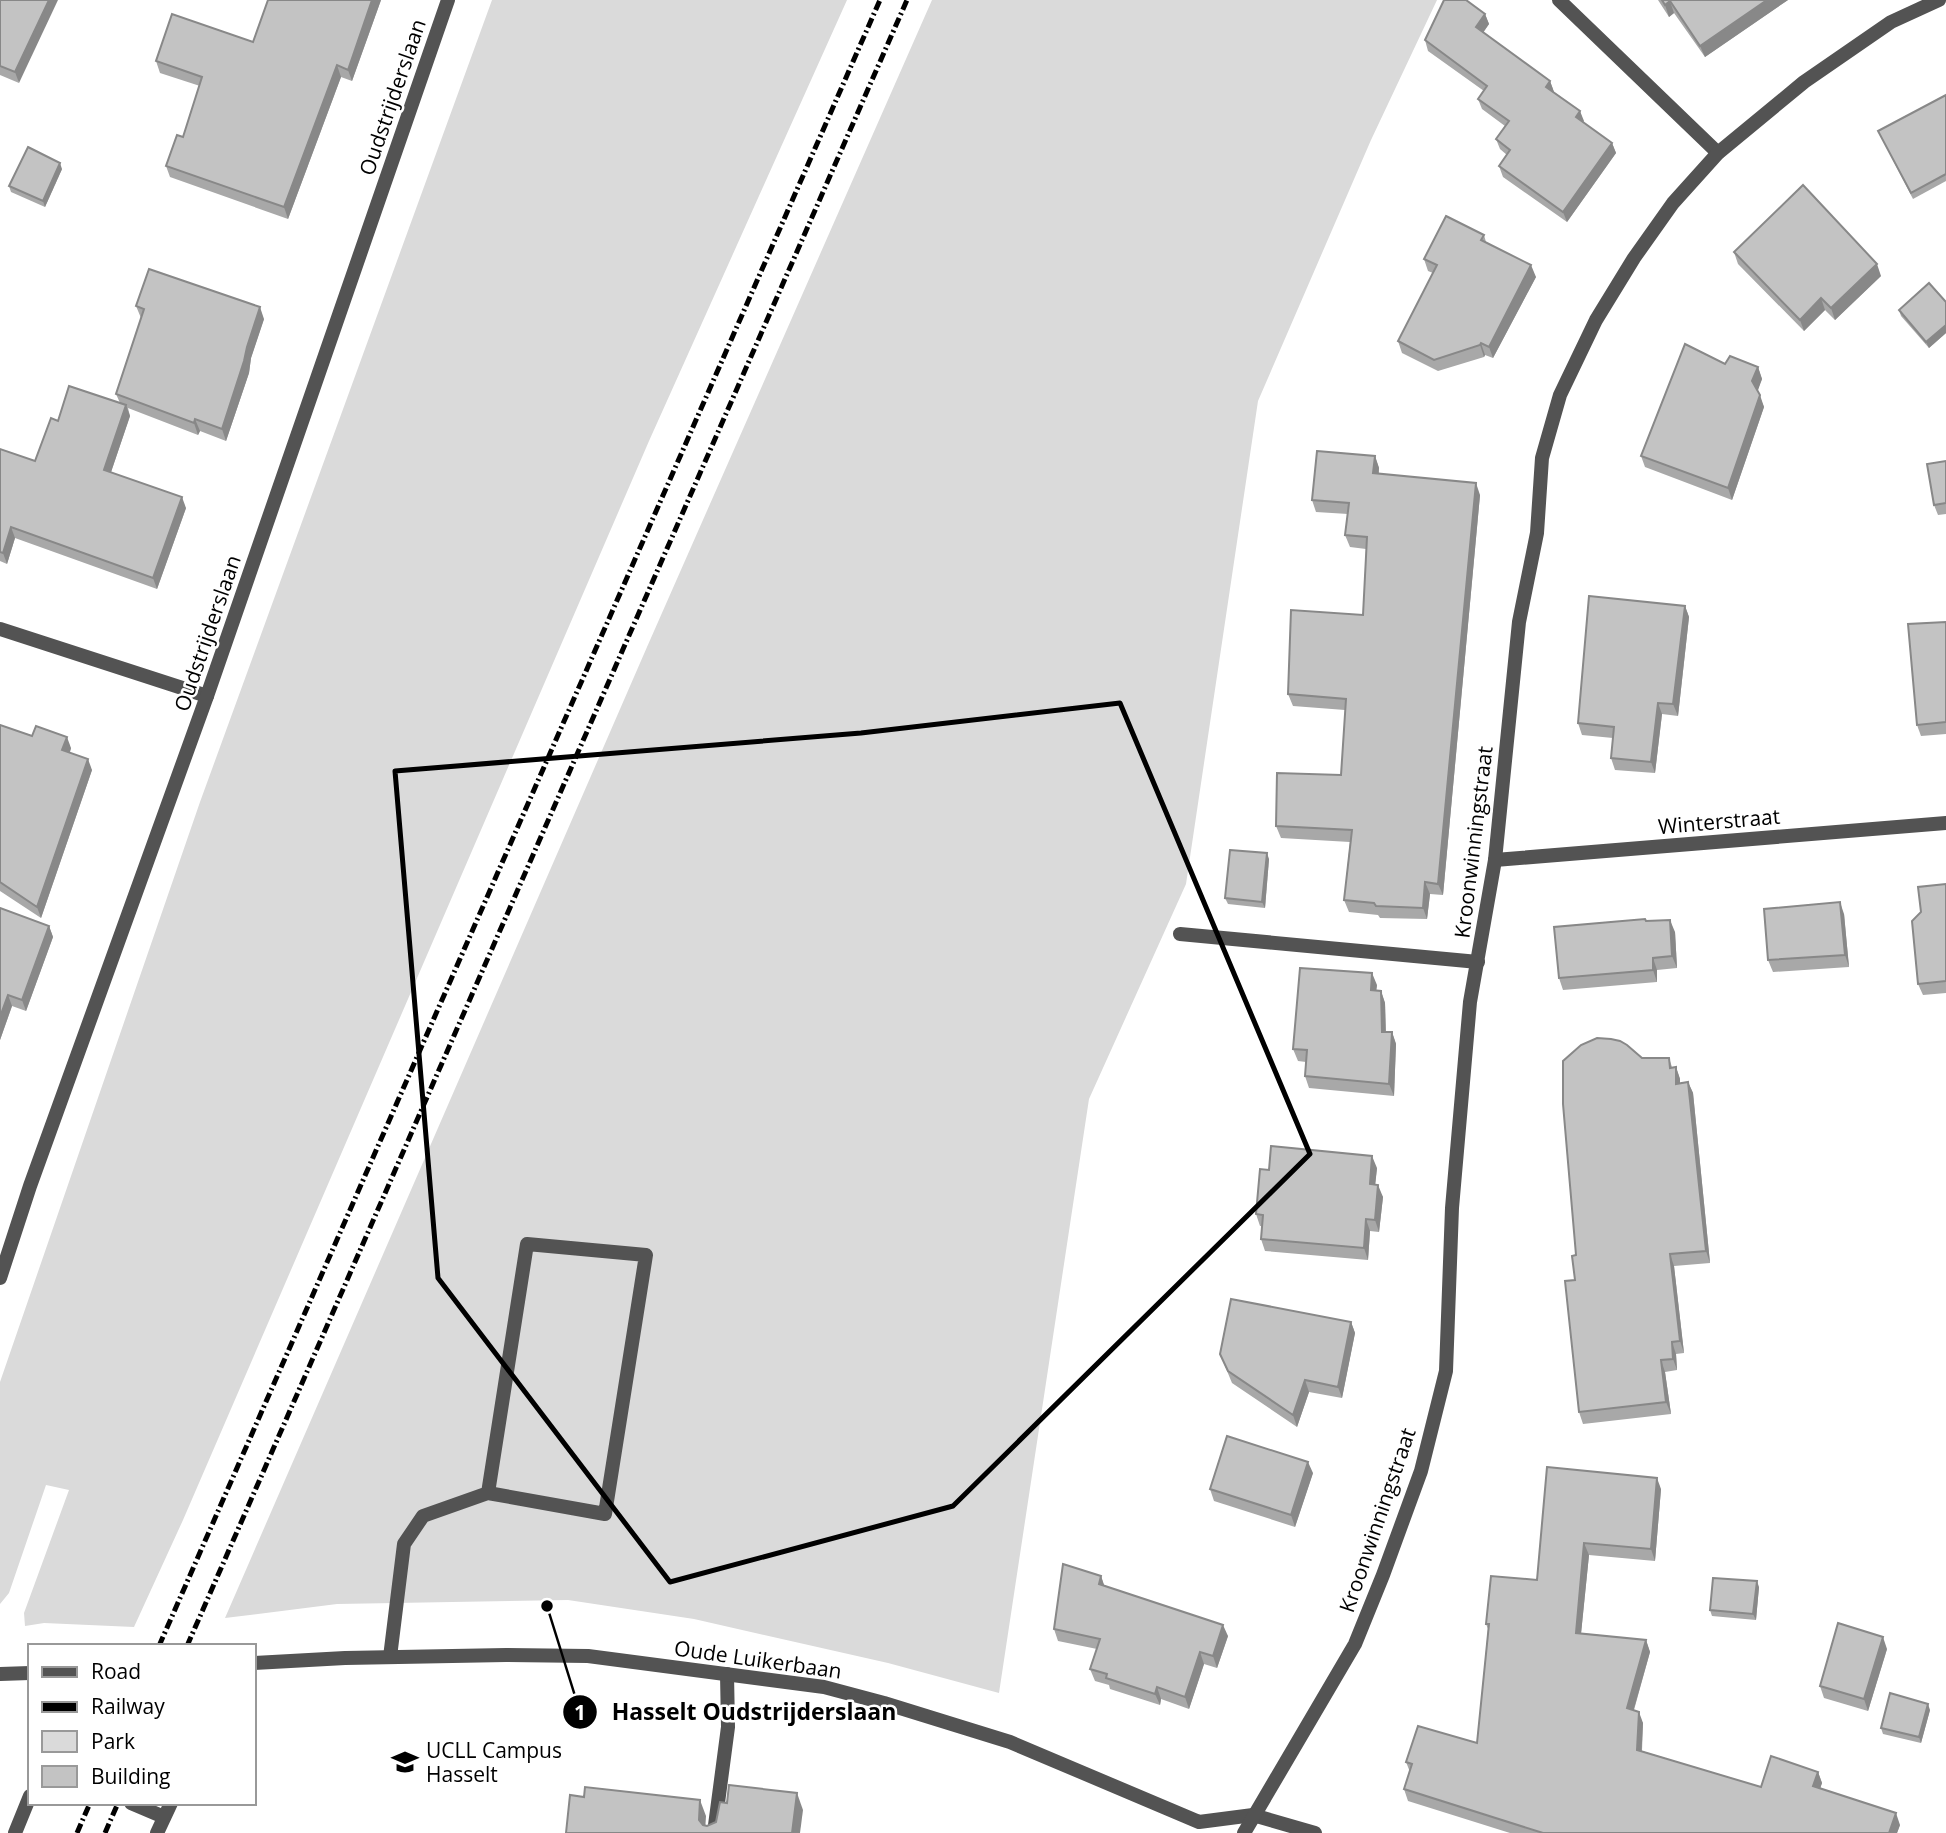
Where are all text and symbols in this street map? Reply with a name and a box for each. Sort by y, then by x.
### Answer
street label: Oudstrijderslaan [352,15,432,179]
street label: Oudstrijderslaan [167,551,247,715]
street label: Kroonwinningstraat [1447,744,1499,940]
street label: Winterstraat [1657,802,1781,840]
street label: Kroonwinningstraat [1332,1424,1422,1616]
street label: Oude Luikerbaan [672,1633,844,1685]
legend [28,1644,256,1805]
text: Road [91,1657,141,1685]
callout: Hasselt Oudstrijderslaan [562,1690,910,1734]
text: Railway [91,1692,165,1720]
text: Hasselt Oudstrijderslaan [612,1695,896,1727]
text: 1 [574,1698,586,1726]
text: Park [91,1727,135,1755]
place label: UCLL Campus Hasselt [426,1736,562,1788]
school or university icon: UCLL Campus Hasselt [390,1747,420,1777]
text: Building [91,1762,170,1790]

